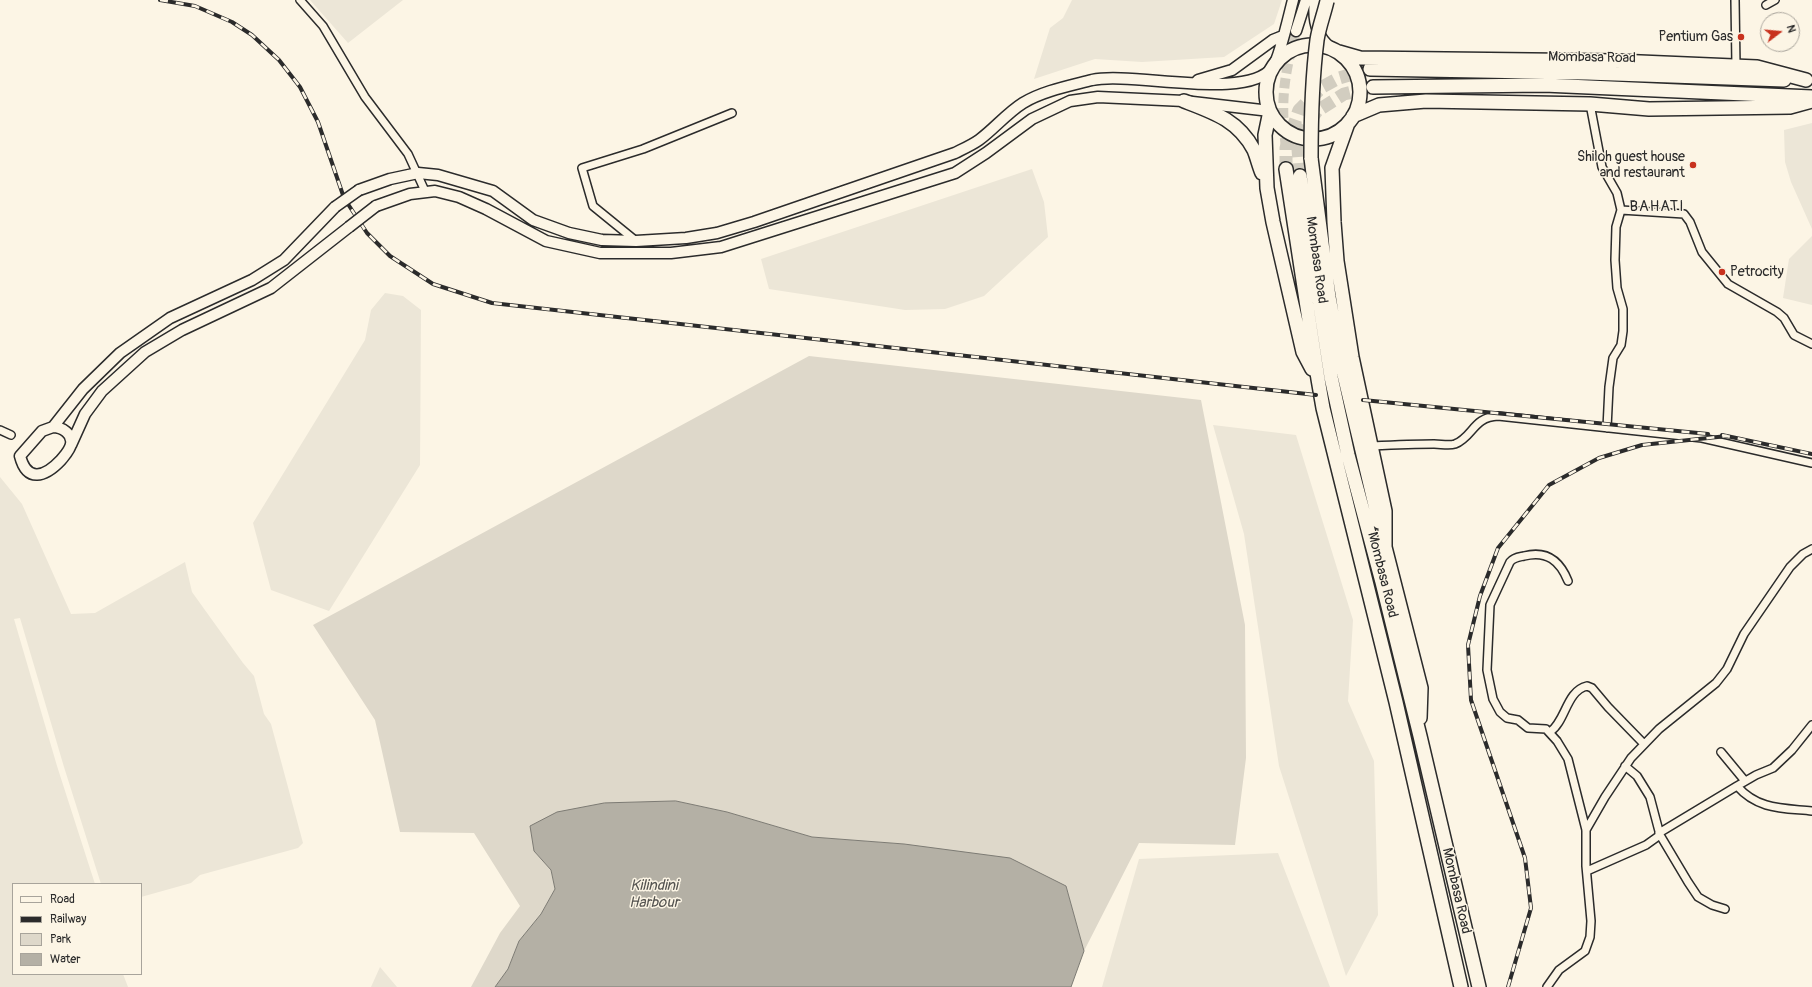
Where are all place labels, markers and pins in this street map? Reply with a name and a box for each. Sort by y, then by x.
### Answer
place label: Pentium Gas [1659,29,1733,45]
marker: Pentium Gas [1736,32,1746,42]
place label: Shiloh guest house and restaurant [1577,149,1685,182]
marker: Shiloh guest house and restaurant [1688,160,1698,170]
place label: Petrocity [1730,264,1784,280]
marker: Petrocity [1717,267,1727,277]

